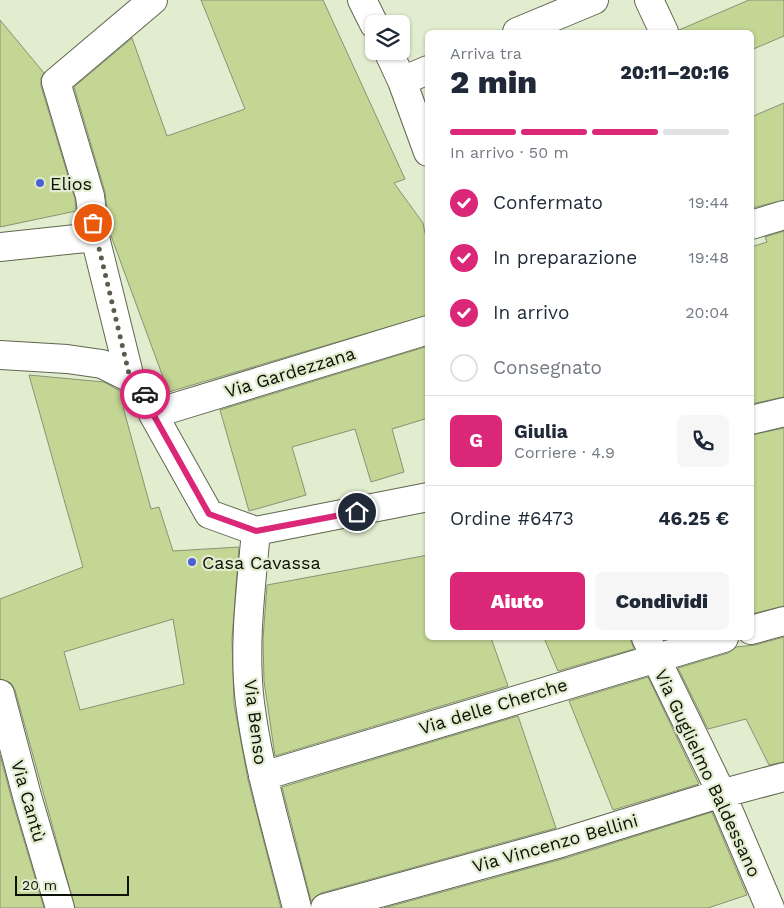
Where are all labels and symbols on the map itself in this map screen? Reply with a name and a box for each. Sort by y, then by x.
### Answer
place label: Elios [50,173,92,194]
marker: Elios [34,177,46,189]
pin [72,202,114,244]
street label: Via Gardezzana [222,342,358,402]
courier [120,369,170,419]
pin [336,491,378,533]
place label: Casa Cavassa [202,552,321,573]
marker: Casa Cavassa [186,556,198,568]
street label: Via Guglielmo Baldessano [651,666,765,880]
street label: Via delle Cherche [416,673,570,739]
street label: Via Benso [240,678,272,766]
street label: Via Cantù [7,757,51,845]
street label: Via Vincenzo Bellini [470,809,640,877]
scale bar [15,873,129,896]

